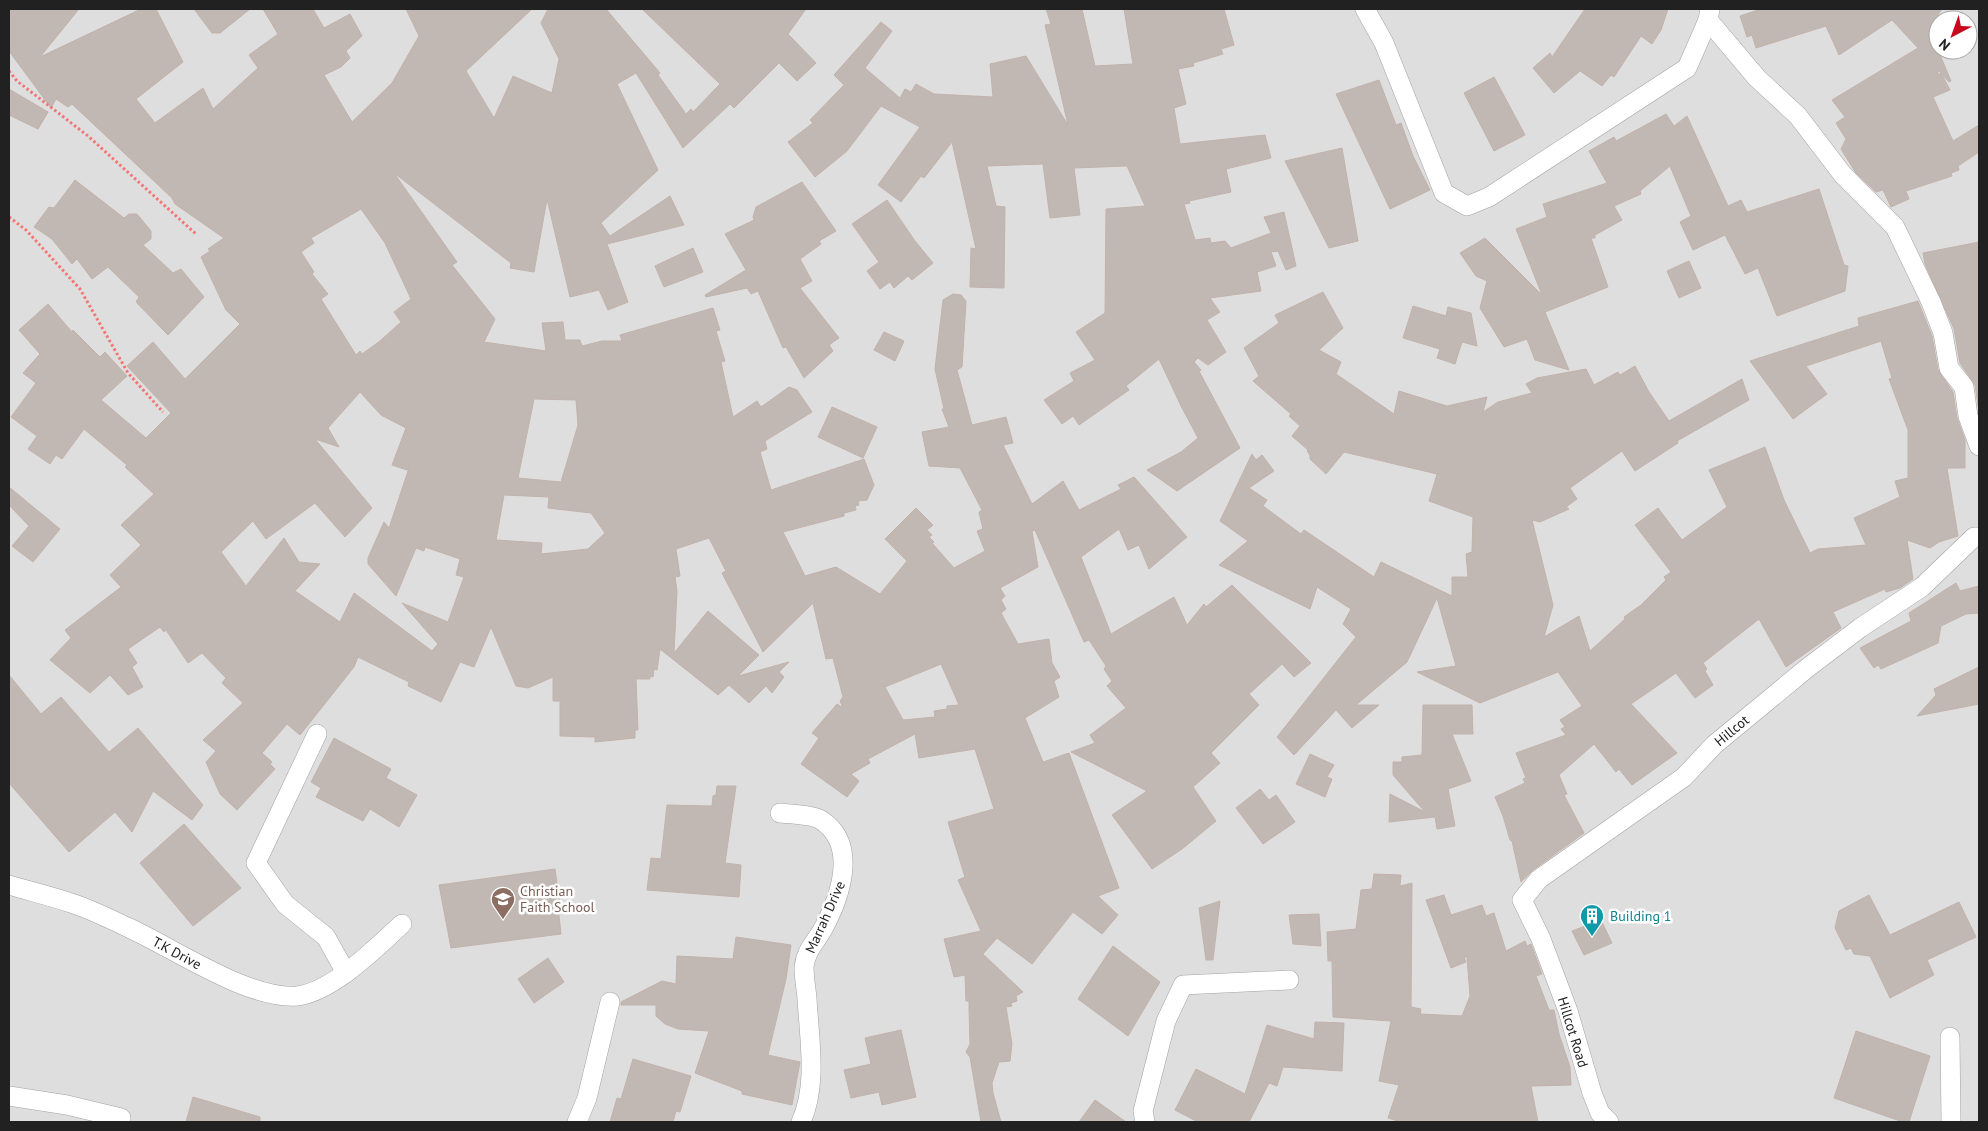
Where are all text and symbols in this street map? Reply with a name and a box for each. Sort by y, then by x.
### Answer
north arrow [1928,10,1978,60]
text: N [1935,35,1954,55]
street label: Hillcot [1711,711,1753,750]
street label: Marrah Drive [801,878,849,956]
place label: Christian Faith School [520,882,595,916]
school or university icon: Christian Faith School [490,886,516,920]
building icon: Building 1 [1579,903,1605,937]
place label: Building 1 [1610,907,1671,925]
street label: T.K Drive [149,932,204,973]
street label: Hillcot Road [1554,994,1592,1070]

